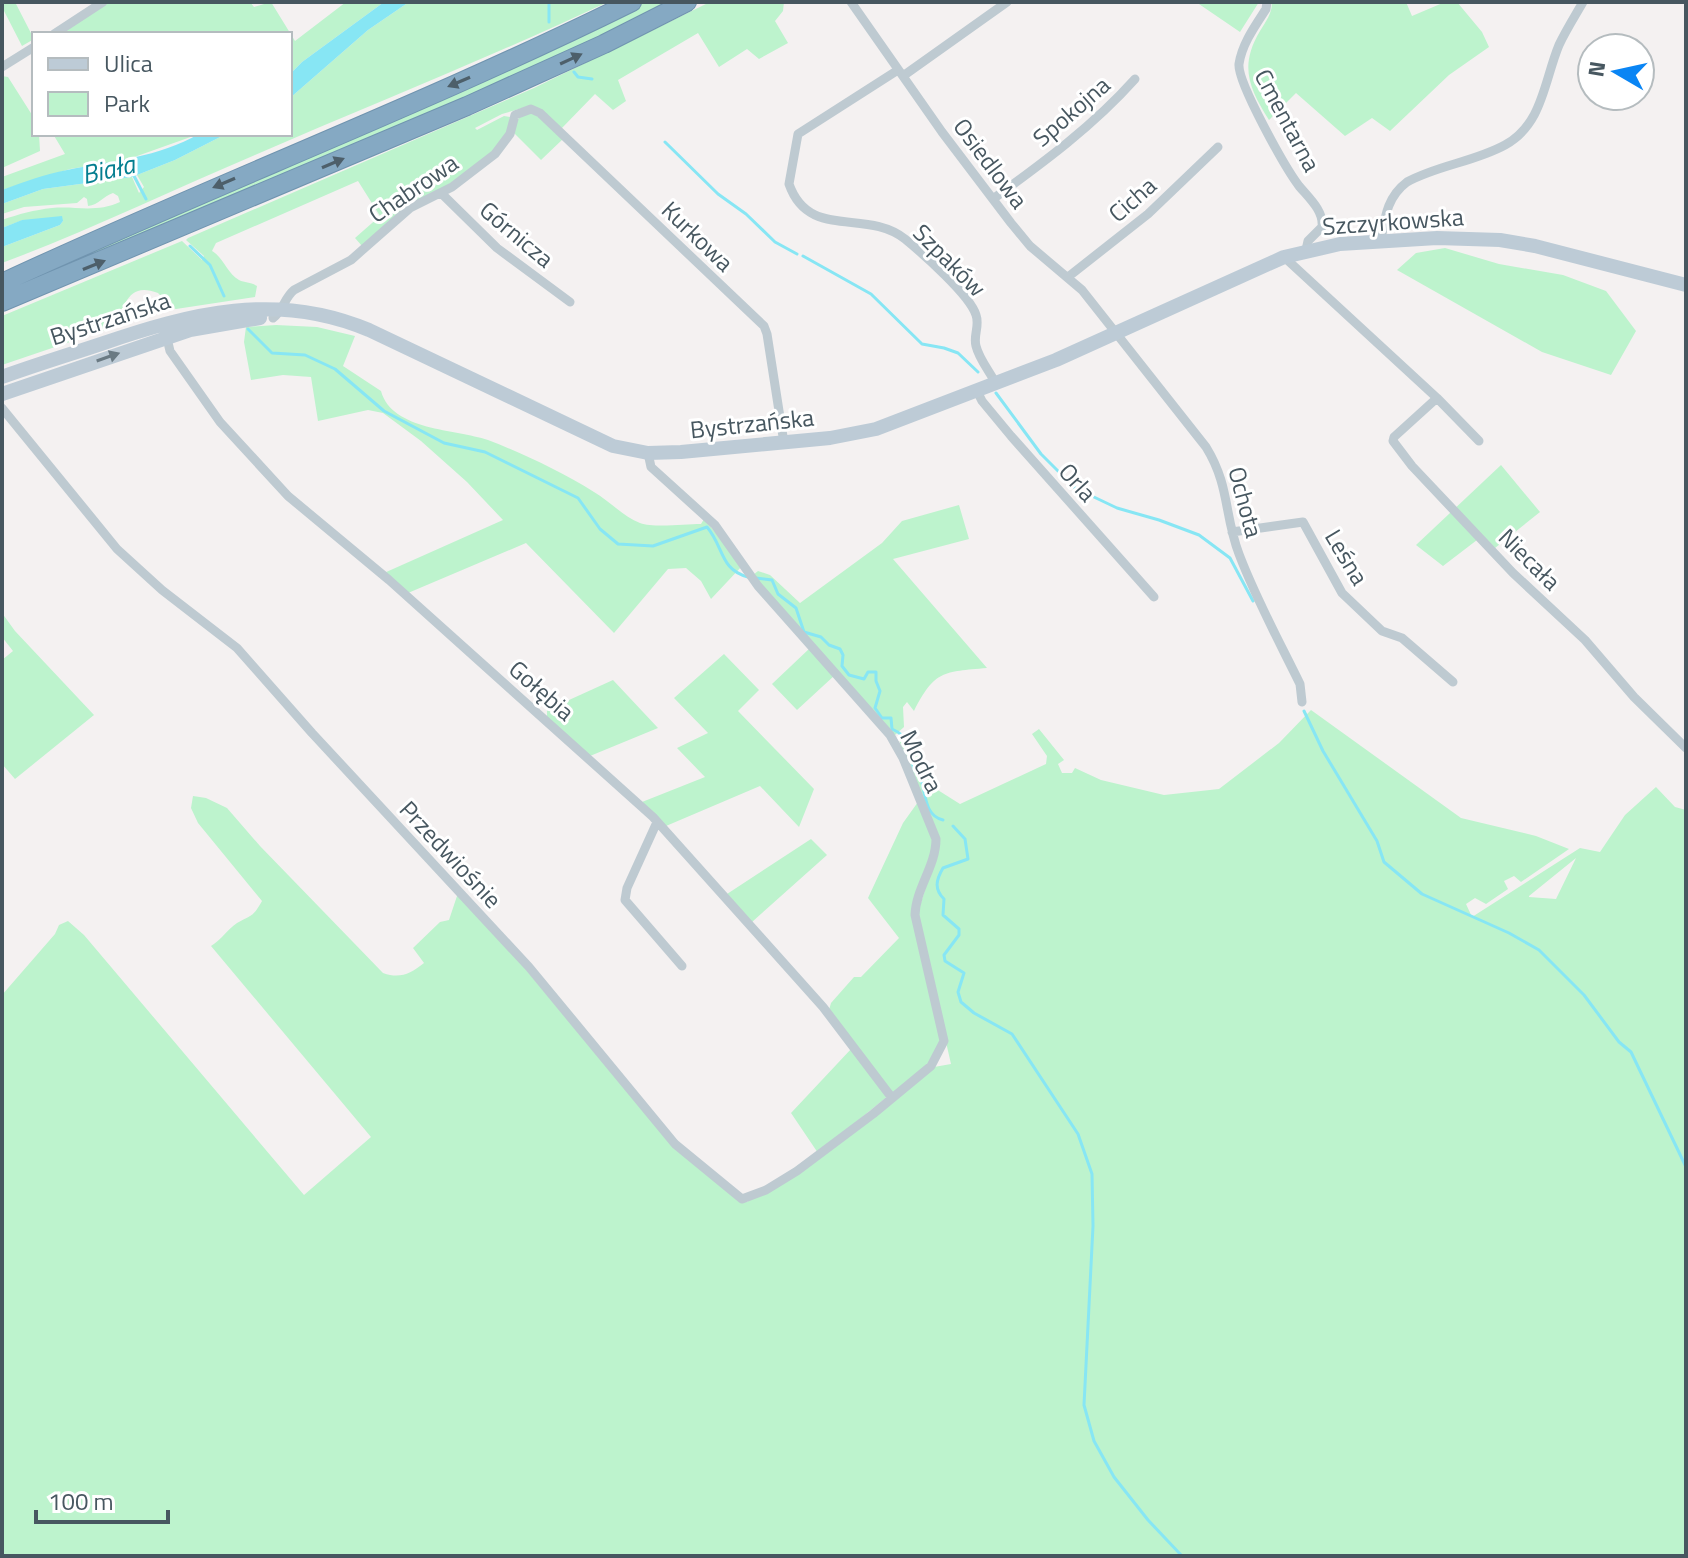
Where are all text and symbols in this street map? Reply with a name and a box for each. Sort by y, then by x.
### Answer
legend [32,32,292,136]
north arrow [1576,32,1656,112]
text: Ulica [104,45,153,81]
one-way arrow [560,52,583,66]
text: N [1578,59,1614,79]
street label: Cmentarna [1246,62,1330,178]
street label: Spokojna [1024,67,1118,155]
one-way arrow [448,75,471,88]
text: Park [104,85,150,121]
street label: Osiedlowa [945,110,1037,216]
water label: Biała [78,144,140,194]
street label: Chabrowa [361,145,465,231]
one-way arrow [321,157,345,170]
street label: Cicha [1100,168,1164,230]
one-way arrow [212,177,236,190]
street label: Górnicza [472,192,562,276]
street label: Kurkowa [654,192,742,280]
street label: Szczyrkowska [1321,198,1465,244]
street label: Szpaków [905,215,995,305]
one-way arrow [82,258,106,271]
street label: Bystrzańska [45,282,175,354]
one-way arrow [97,351,121,363]
street label: Bystrzańska [688,399,816,447]
street label: Orla [1051,454,1105,510]
street label: Ochota [1219,462,1273,542]
street label: Niecała [1491,520,1569,598]
street label: Leśna [1316,522,1378,592]
street label: Gołębia [501,651,583,729]
street label: Modra [891,724,953,798]
street label: Przedwiośnie [392,792,510,916]
scale bar [36,1474,168,1524]
text: 100 m [48,1483,114,1519]

